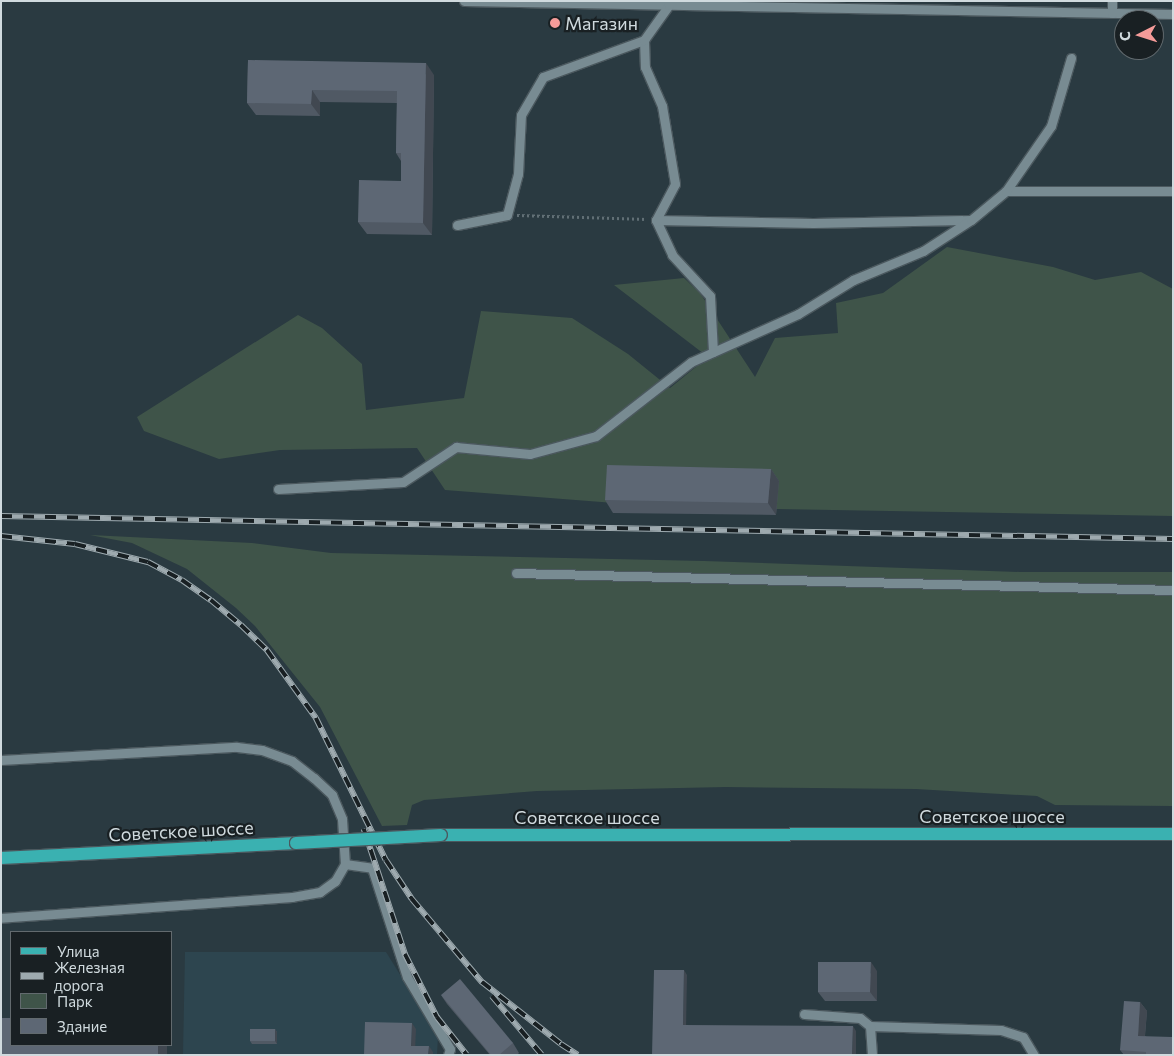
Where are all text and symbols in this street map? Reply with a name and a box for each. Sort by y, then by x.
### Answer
north arrow [1114,10,1164,60]
place label: Магазин [565,12,638,34]
marker: Магазин [549,17,561,29]
text: С [1116,31,1133,42]
street label: Советское шоссе [919,805,1065,827]
street label: Советское шоссе [514,806,660,828]
street label: Советское шоссе [108,816,254,846]
legend [10,931,172,1046]
text: Улица [57,942,99,960]
text: Железная дорога [54,958,125,994]
text: Парк [57,992,93,1010]
text: Здание [57,1017,107,1035]

